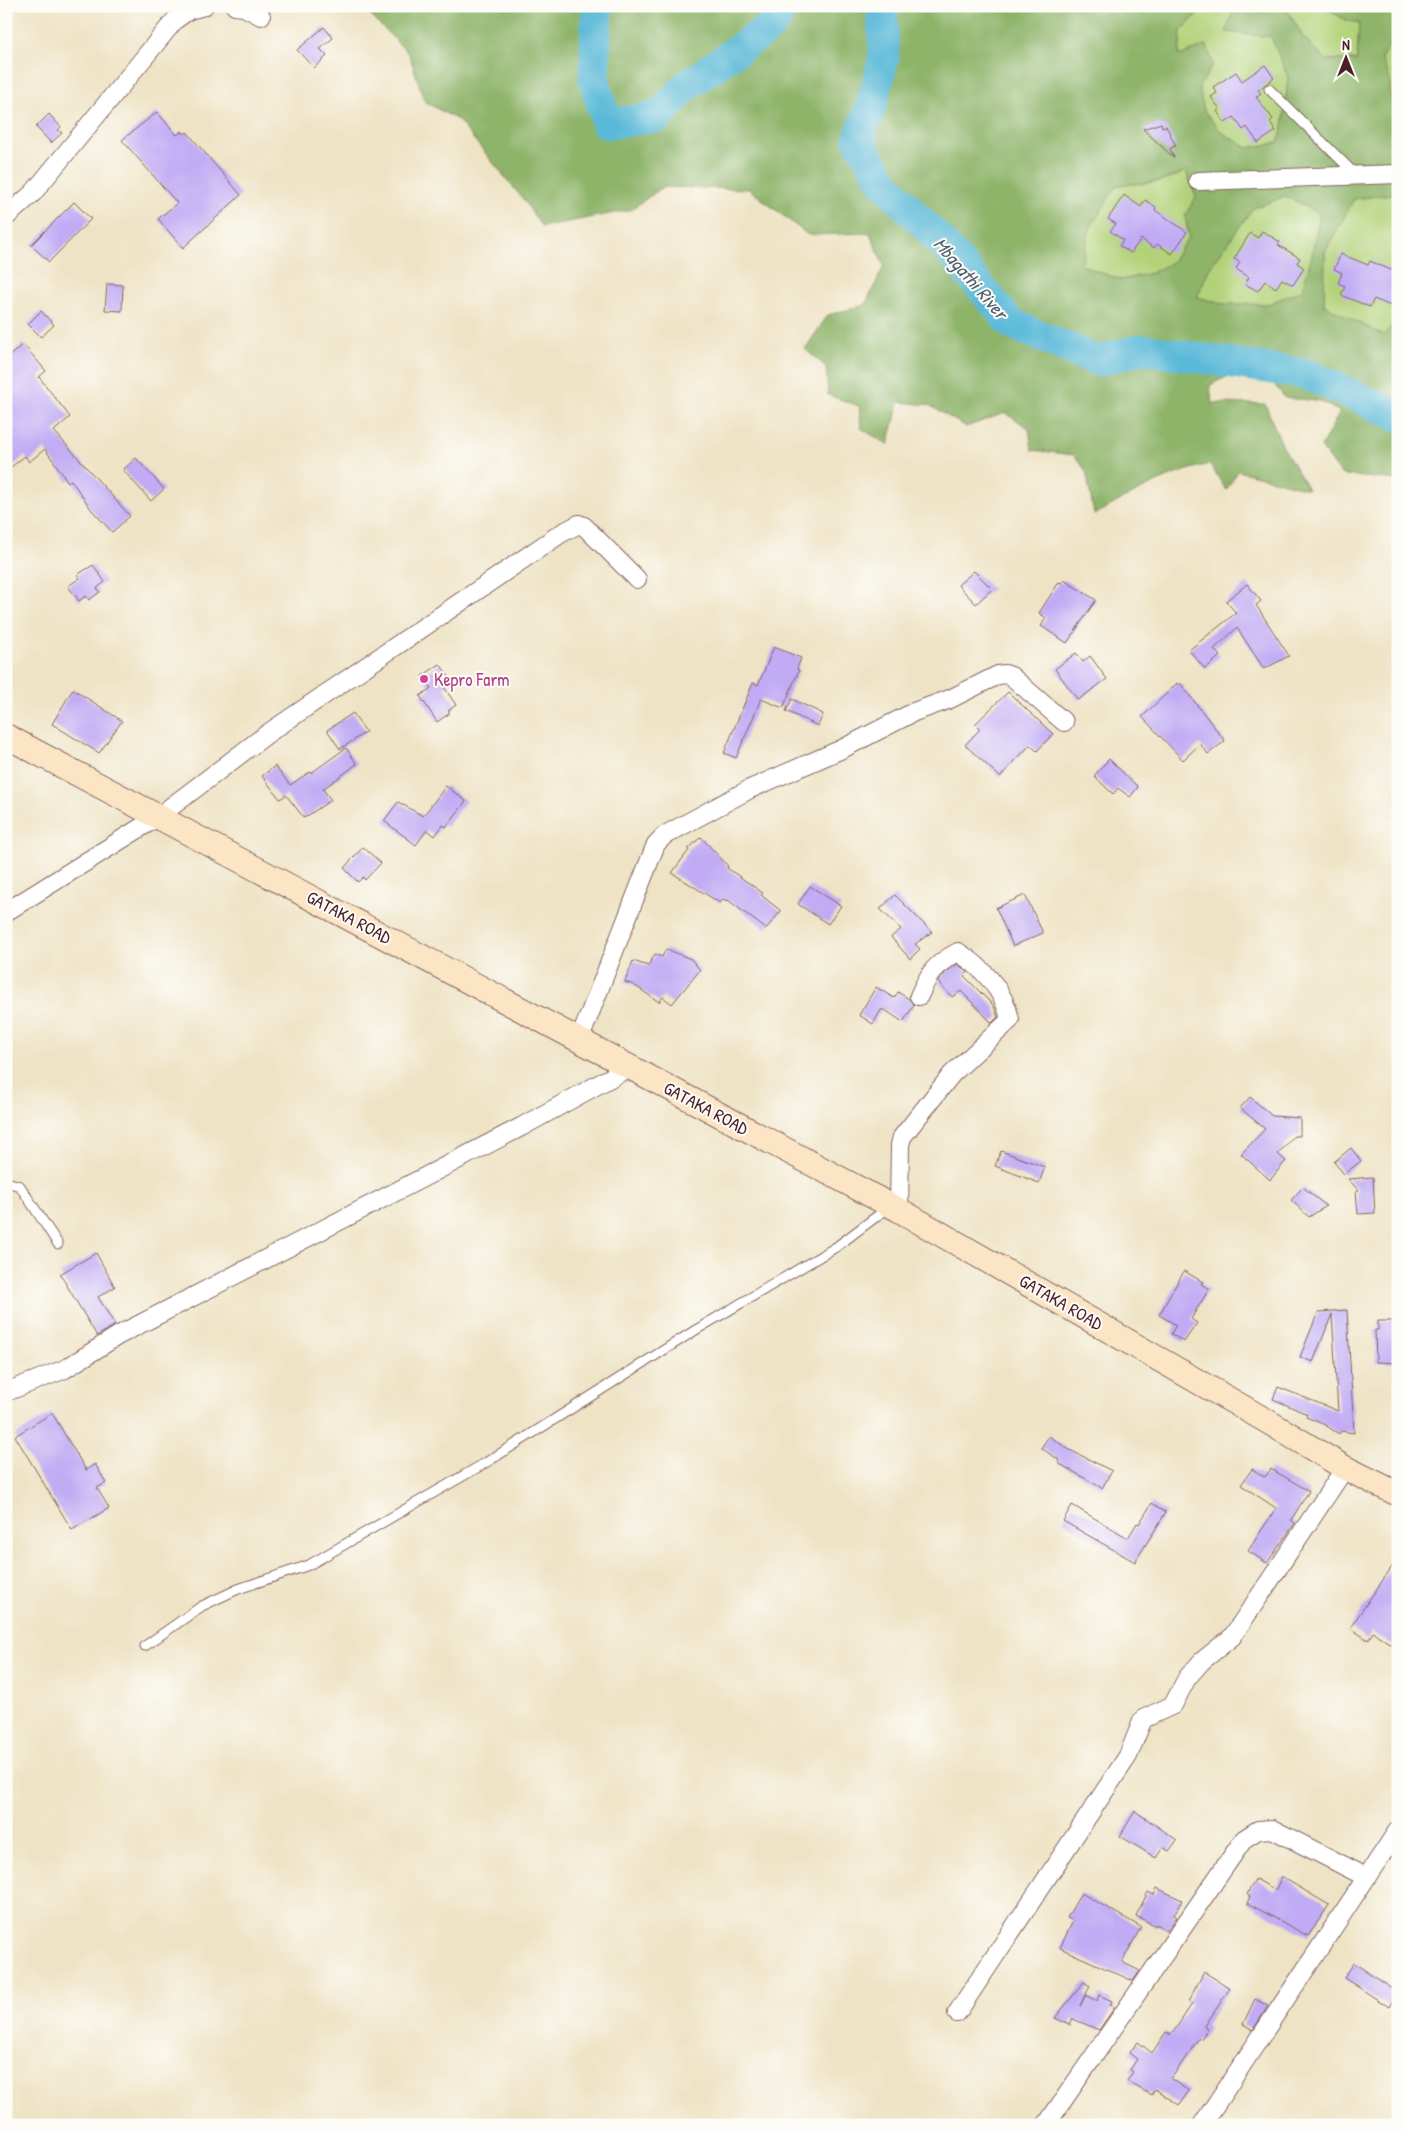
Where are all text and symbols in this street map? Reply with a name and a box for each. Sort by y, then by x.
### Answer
north arrow [1322,32,1372,82]
text: N [1342,35,1350,54]
water label: Mbagathi River [928,231,1016,327]
place label: Kepro Farm [434,667,510,692]
marker: Kepro Farm [418,673,430,685]
street label: GATAKA ROAD [302,884,396,950]
street label: GATAKA ROAD [659,1075,753,1141]
street label: GATAKA ROAD [1015,1268,1108,1336]

